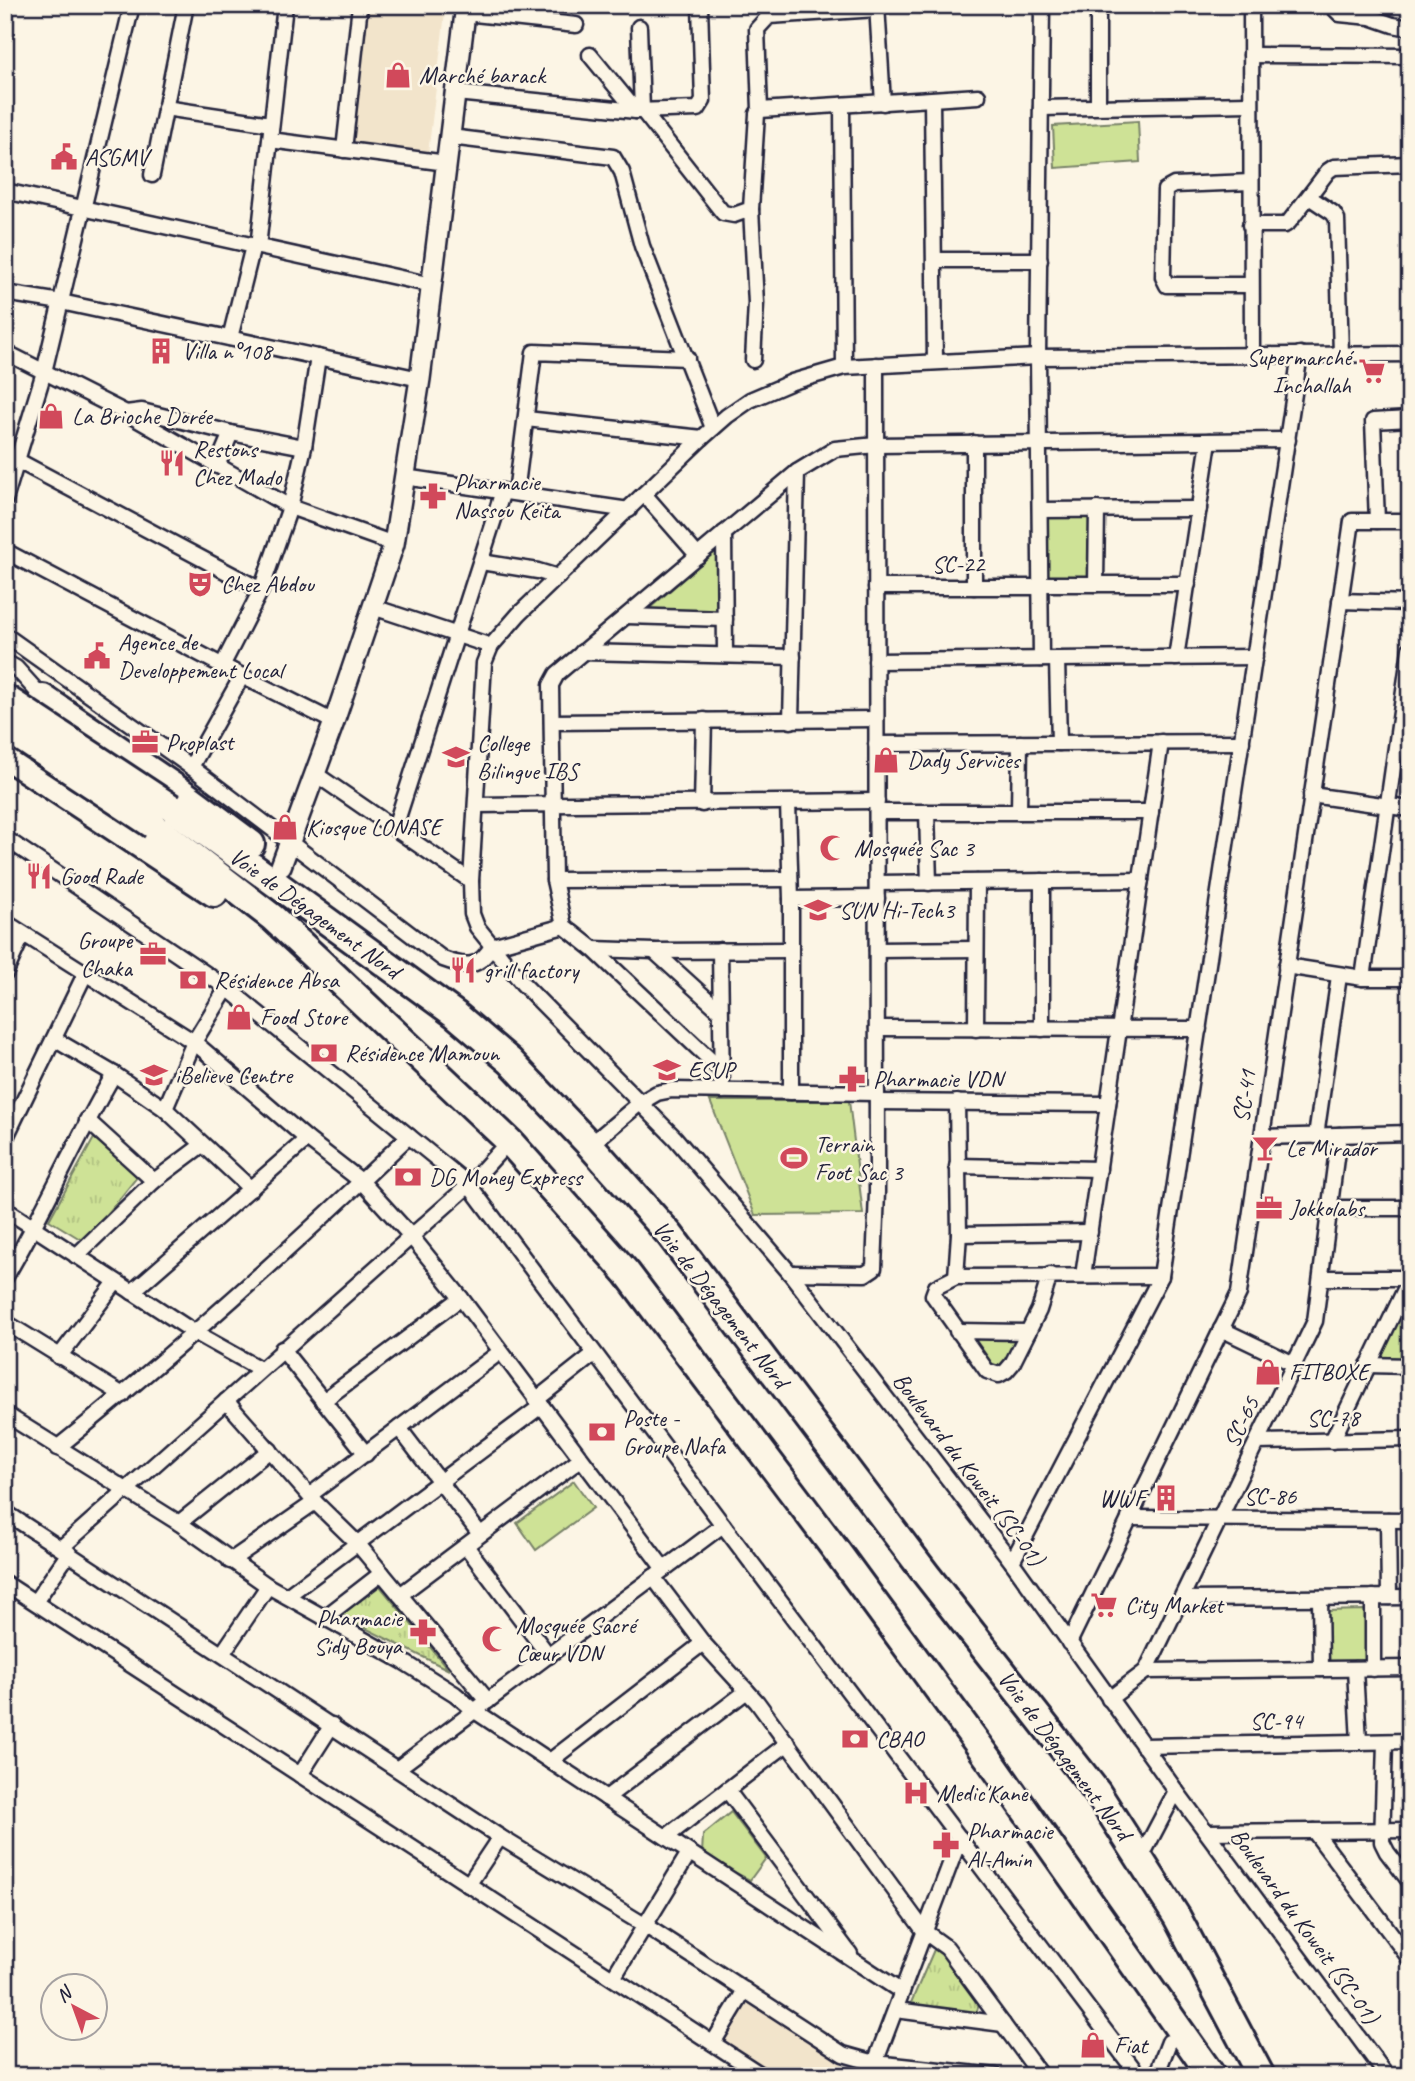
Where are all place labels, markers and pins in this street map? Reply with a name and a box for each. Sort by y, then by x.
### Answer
shop icon: Marché barack [383,60,413,90]
place label: Marché barack [419,60,547,90]
public building icon: ASGMV [49,142,79,172]
place label: ASGMV [85,142,153,172]
building icon: Villa n°108 [146,336,176,366]
place label: Villa n°108 [182,336,274,366]
place label: Supermarché Inchallah [1246,342,1355,400]
supermarket icon: Supermarché Inchallah [1357,356,1387,386]
shop icon: La Brioche Dorée [36,401,66,431]
place label: La Brioche Dorée [72,401,214,431]
place label: Restons Chez Mado [193,434,283,492]
restaurant icon: Restons Chez Mado [157,448,187,478]
place label: Pharmacie Nassou Keita [454,467,562,525]
pharmacy icon: Pharmacie Nassou Keita [418,481,448,511]
theatre icon: Chez Abdou [185,569,215,599]
place label: Chez Abdou [221,569,316,599]
place label: Agence de Developpement Local [118,627,287,685]
public building icon: Agence de Developpement Local [82,641,112,671]
office icon: Proplast [130,727,160,757]
place label: Proplast [166,727,235,757]
place label: College Bilingue IBS [477,728,581,786]
school or university icon: College Bilingue IBS [441,742,471,772]
shop icon: Dady Services [871,745,901,775]
place label: Dady Services [907,745,1022,775]
shop icon: Kiosque LONASE [270,812,300,842]
place label: Kiosque LONASE [306,812,444,842]
mosque icon: Mosquée Sac 3 [818,833,848,863]
place label: Mosquée Sac 3 [854,833,976,863]
restaurant icon: Good Rade [24,861,54,891]
place label: Good Rade [60,861,145,891]
school or university icon: SUN Hi-Tech3 [803,895,833,925]
place label: SUN Hi-Tech3 [839,895,957,925]
place label: Groupe Chaka [77,925,134,983]
office icon: Groupe Chaka [138,939,168,969]
restaurant icon: grill factory [448,955,478,985]
place label: grill factory [484,955,580,985]
bank icon: Résidence Absa [178,965,208,995]
place label: Résidence Absa [214,965,340,995]
shop icon: Food Store [224,1002,254,1032]
place label: Food Store [260,1002,349,1032]
bank icon: Résidence Mamoun [309,1038,339,1068]
place label: Résidence Mamoun [345,1038,500,1068]
school or university icon: ESUP [652,1055,682,1085]
place label: ESUP [688,1055,737,1085]
school or university icon: iBelieve Centre [139,1060,169,1090]
place label: iBelieve Centre [175,1060,294,1090]
pharmacy icon: Pharmacie VDN [837,1064,867,1094]
place label: Pharmacie VDN [873,1064,1006,1094]
place label: Terrain Foot Sac 3 [815,1129,905,1187]
bar icon: Le Mirador [1250,1133,1280,1163]
place label: Le Mirador [1286,1133,1379,1163]
sports icon: Terrain Foot Sac 3 [779,1143,809,1173]
bank icon: DG Money Express [393,1162,423,1192]
place label: DG Money Express [429,1162,585,1192]
office icon: Jokkolabs [1254,1193,1284,1223]
place label: Jokkolabs [1289,1193,1366,1223]
shop icon: FITBOXE [1253,1357,1283,1387]
place label: FITBOXE [1289,1357,1372,1387]
place label: Poste - Groupe Nafa [623,1403,726,1461]
bank icon: Poste - Groupe Nafa [587,1417,617,1447]
place label: WWF [1099,1483,1149,1513]
building icon: WWF [1151,1483,1181,1513]
supermarket icon: City Market [1089,1590,1119,1620]
place label: City Market [1125,1590,1225,1620]
place label: Pharmacie Sidy Bouya [314,1603,404,1661]
place label: Mosquée Sacré Cœur VDN [516,1610,640,1668]
pharmacy icon: Pharmacie Sidy Bouya [408,1617,438,1647]
mosque icon: Mosquée Sacré Cœur VDN [480,1624,510,1654]
bank icon: CBAO [840,1724,870,1754]
place label: CBAO [876,1724,925,1754]
hospital icon: Medic'Kane [901,1778,931,1808]
place label: Medic'Kane [937,1778,1030,1808]
place label: Pharmacie Al-Amin [967,1816,1055,1874]
pharmacy icon: Pharmacie Al-Amin [931,1830,961,1860]
shop icon: Fiat [1078,2030,1108,2060]
place label: Fiat [1114,2030,1149,2060]

